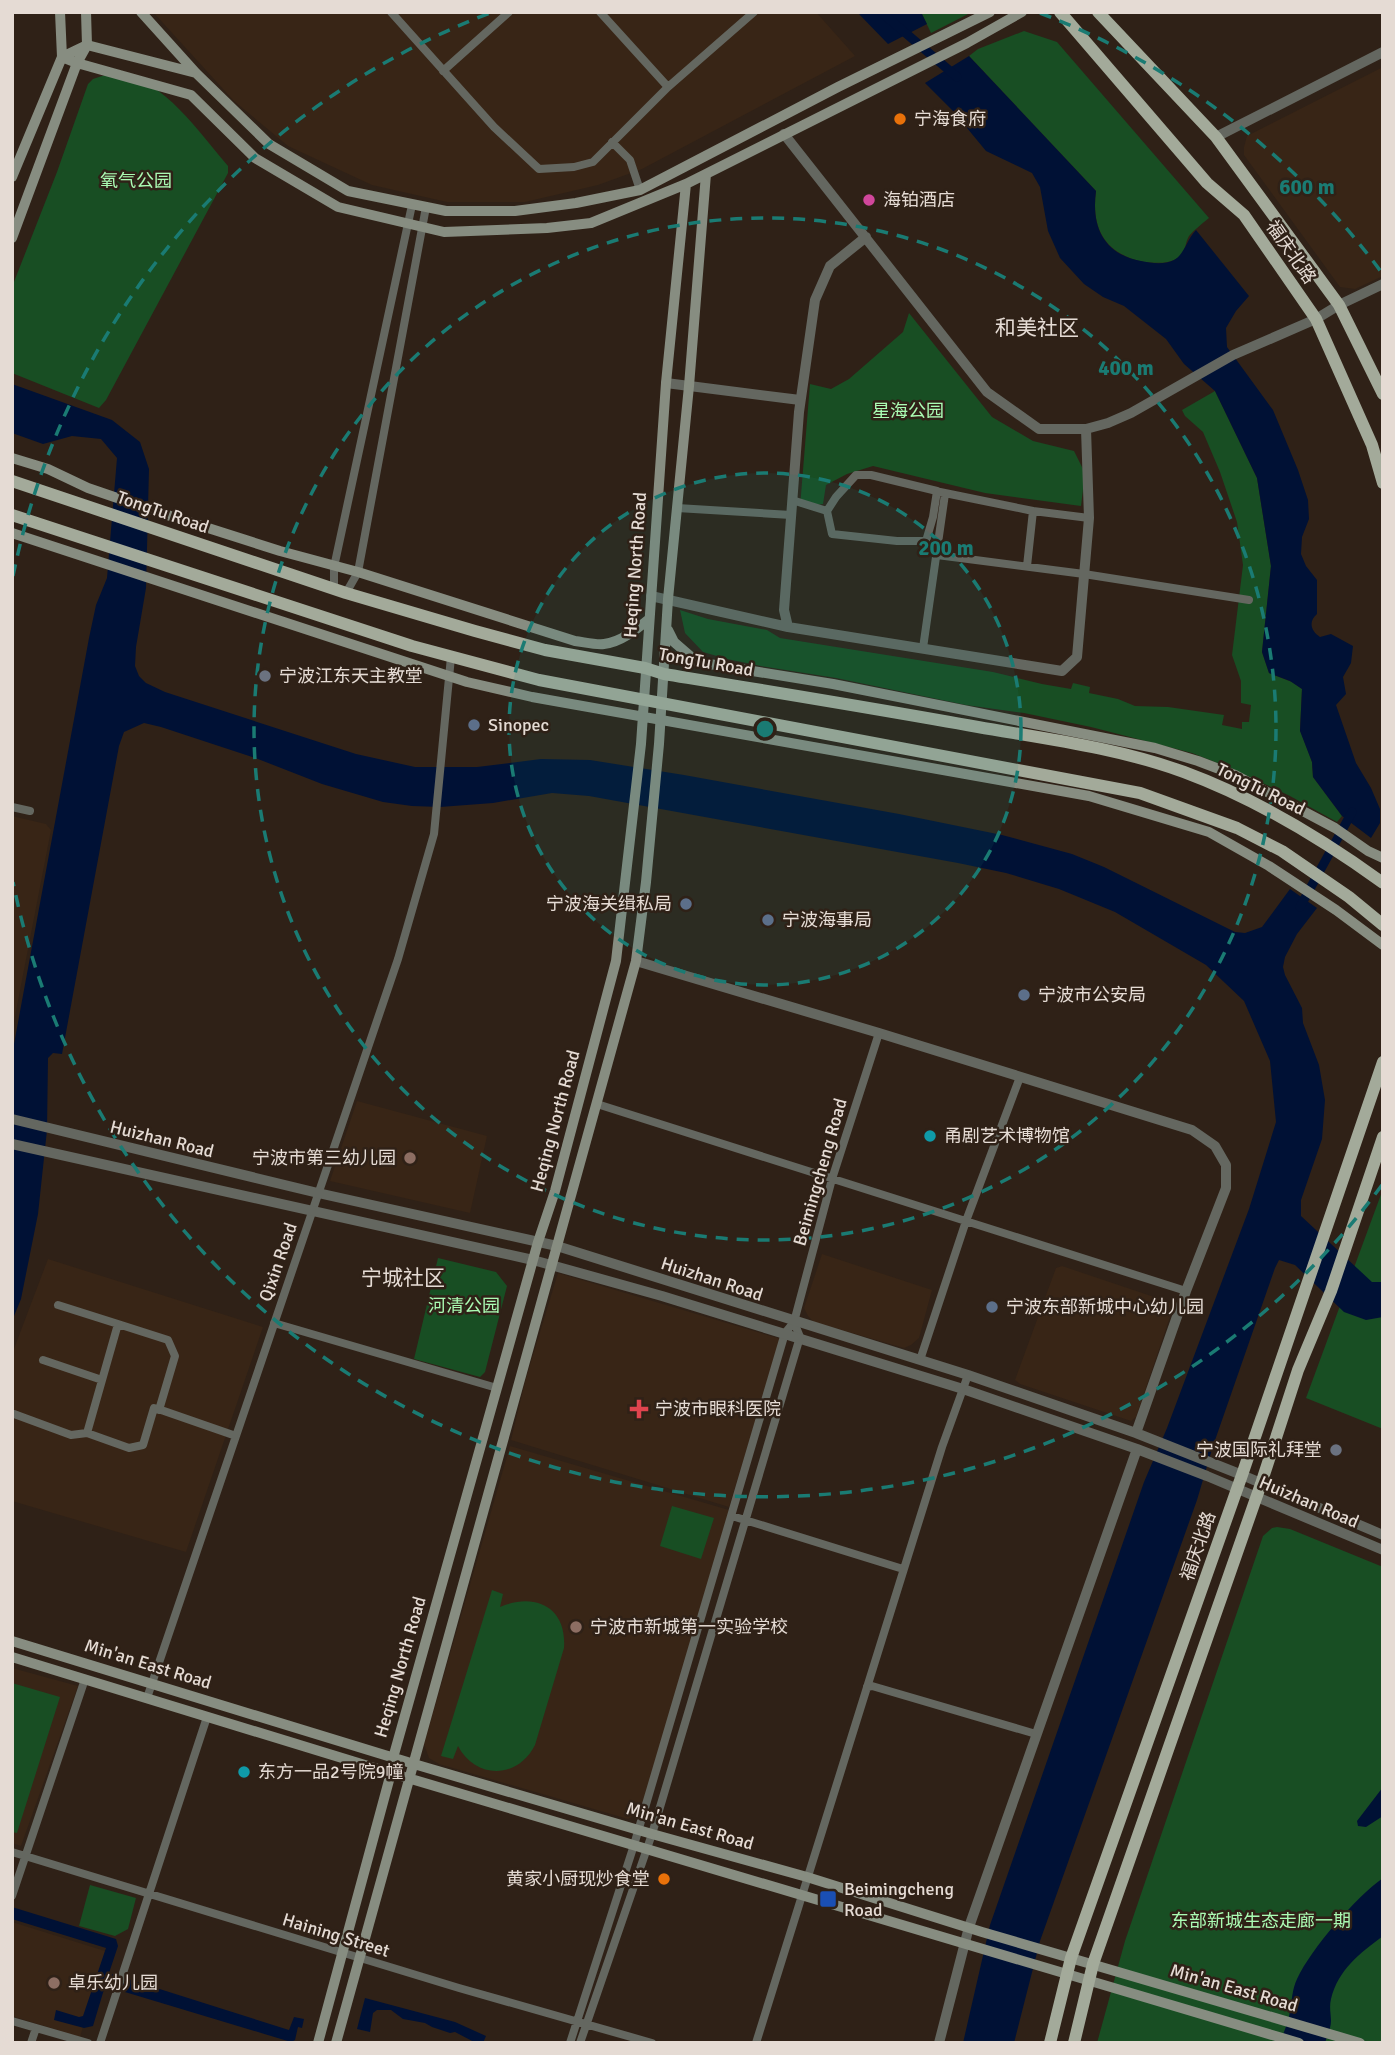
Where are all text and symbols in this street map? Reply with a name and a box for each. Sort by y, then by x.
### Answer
place label: 宁海食府 [914,108,986,130]
marker: 宁海食府 [892,111,908,127]
park label: 氧气公园 [100,170,172,192]
text: 600 m [1279,174,1335,200]
place label: 海铂酒店 [883,189,955,211]
marker: 海铂酒店 [861,192,877,208]
street label: 福庆北路 [1261,216,1321,288]
district label: 和美社区 [995,315,1079,341]
text: 400 m [1098,355,1154,381]
park label: 星海公园 [872,400,944,422]
street label: TongTu Road [114,486,212,538]
street label: Heqing North Road [619,491,651,639]
text: 200 m [918,535,974,561]
street label: TongTu Road [657,643,755,681]
place label: 宁波江东天主教堂 [279,665,423,687]
marker: 宁波江东天主教堂 [257,668,273,684]
place label: Sinopec [488,714,549,736]
marker: Sinopec [466,717,482,733]
centre of rings [753,717,777,741]
street label: TongTu Road [1213,758,1309,820]
place label: 宁波海关缉私局 [546,893,672,915]
marker: 宁波海关缉私局 [678,896,694,912]
place label: 宁波海事局 [782,909,872,931]
marker: 宁波海事局 [760,912,776,928]
place label: 宁波市公安局 [1038,984,1146,1006]
marker: 宁波市公安局 [1016,987,1032,1003]
street label: Heqing North Road [525,1048,585,1194]
street label: Beimingcheng Road [788,1096,852,1248]
street label: Huizhan Road [108,1115,216,1163]
place label: 甬剧艺术博物馆 [944,1125,1070,1147]
marker: 甬剧艺术博物馆 [922,1128,938,1144]
place label: 宁波市第三幼儿园 [252,1147,396,1169]
marker: 宁波市第三幼儿园 [402,1150,418,1166]
street label: Qixin Road [254,1220,302,1304]
street label: Huizhan Road [658,1252,766,1306]
district label: 宁城社区 [361,1265,445,1291]
park label: 河清公园 [428,1295,500,1317]
place label: 宁波东部新城中心幼儿园 [1006,1296,1204,1318]
marker: 宁波东部新城中心幼儿园 [984,1299,1000,1315]
place label: 宁波市眼科医院 [655,1398,781,1420]
marker: 宁波市眼科医院 [629,1399,649,1419]
place label: 宁波国际礼拜堂 [1196,1439,1322,1461]
marker: 宁波国际礼拜堂 [1328,1442,1344,1458]
street label: Huizhan Road [1256,1471,1362,1533]
street label: 福庆北路 [1176,1508,1220,1584]
street label: Heqing North Road [369,1594,431,1740]
place label: 宁波市新城第一实验学校 [590,1616,788,1638]
marker: 宁波市新城第一实验学校 [568,1619,584,1635]
street label: Min'an East Road [82,1634,214,1694]
place label: 东方一品2号院9幢 [258,1761,403,1783]
marker: 东方一品2号院9幢 [236,1764,252,1780]
street label: Min'an East Road [624,1797,756,1855]
place label: 黄家小厨现炒食堂 [506,1868,650,1890]
marker: 黄家小厨现炒食堂 [656,1871,672,1887]
place label: Beimingcheng Road [844,1878,954,1921]
marker: Beimingcheng Road [818,1889,838,1909]
street label: Haining Street [280,1908,392,1962]
park label: 东部新城生态走廊一期 [1171,1910,1351,1932]
street label: Min'an East Road [1168,1959,1300,2017]
place label: 卓乐幼儿园 [68,1972,158,1994]
marker: 卓乐幼儿园 [46,1975,62,1991]

